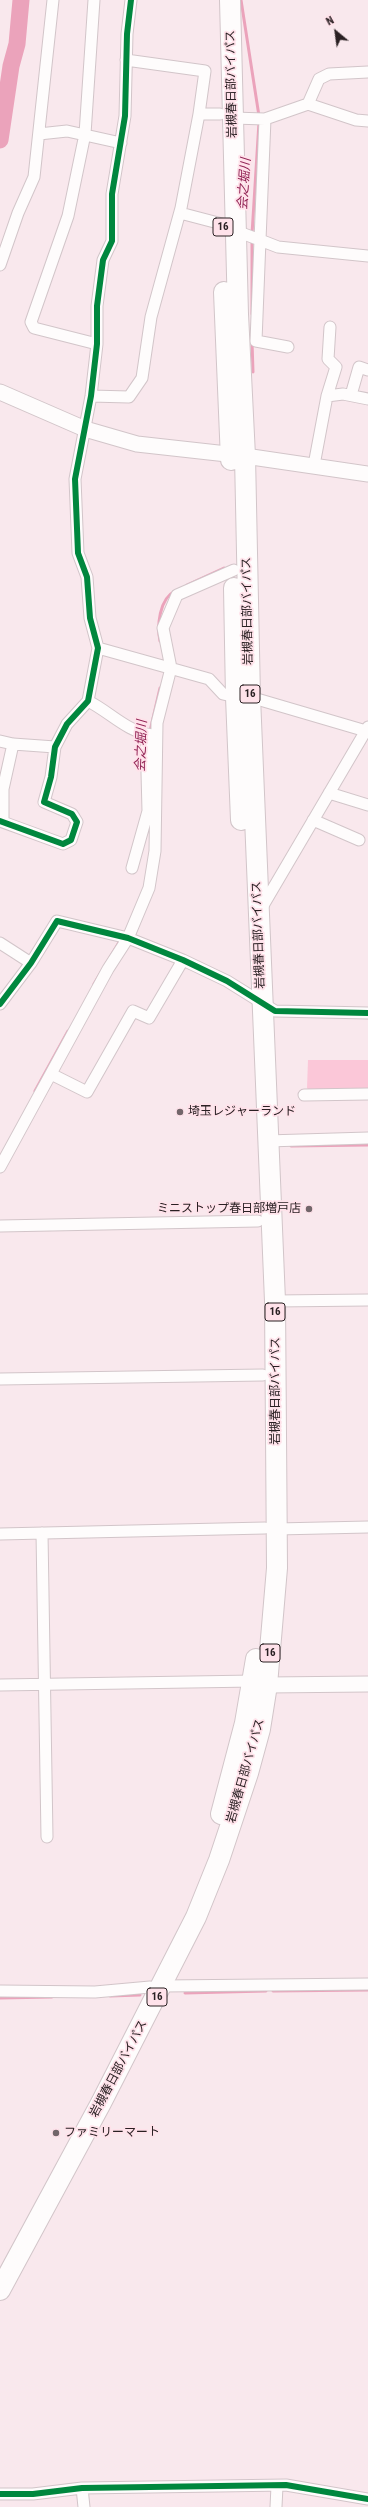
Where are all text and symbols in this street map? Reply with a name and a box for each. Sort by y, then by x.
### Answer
north arrow [316,12,356,52]
text: N [324,14,336,28]
street label: 岩槻春日部バイパス [224,30,240,138]
water label: 会之堀川 [235,158,255,210]
road number: 16 [213,218,233,236]
street label: 岩槻春日部バイパス [240,557,256,665]
road number: 16 [240,685,260,703]
water label: 会之堀川 [133,720,151,772]
street label: 岩槻春日部バイパス [250,881,268,989]
place label: 埼玉レジャーランド [188,1105,296,1119]
marker: 埼玉レジャーランド [175,1107,185,1117]
place label: ミニストップ春日部増戸店 [157,1202,301,1216]
marker: ミニストップ春日部増戸店 [304,1204,314,1214]
road number: 16 [265,1303,285,1321]
street label: 岩槻春日部バイパス [269,1337,283,1445]
road number: 16 [260,1644,280,1662]
street label: 岩槻春日部バイパス [224,1717,268,1825]
road number: 16 [147,1988,167,2006]
street label: 岩槻春日部バイパス [87,2018,151,2120]
place label: ファミリーマート [64,2126,160,2140]
marker: ファミリーマート [51,2128,61,2138]

